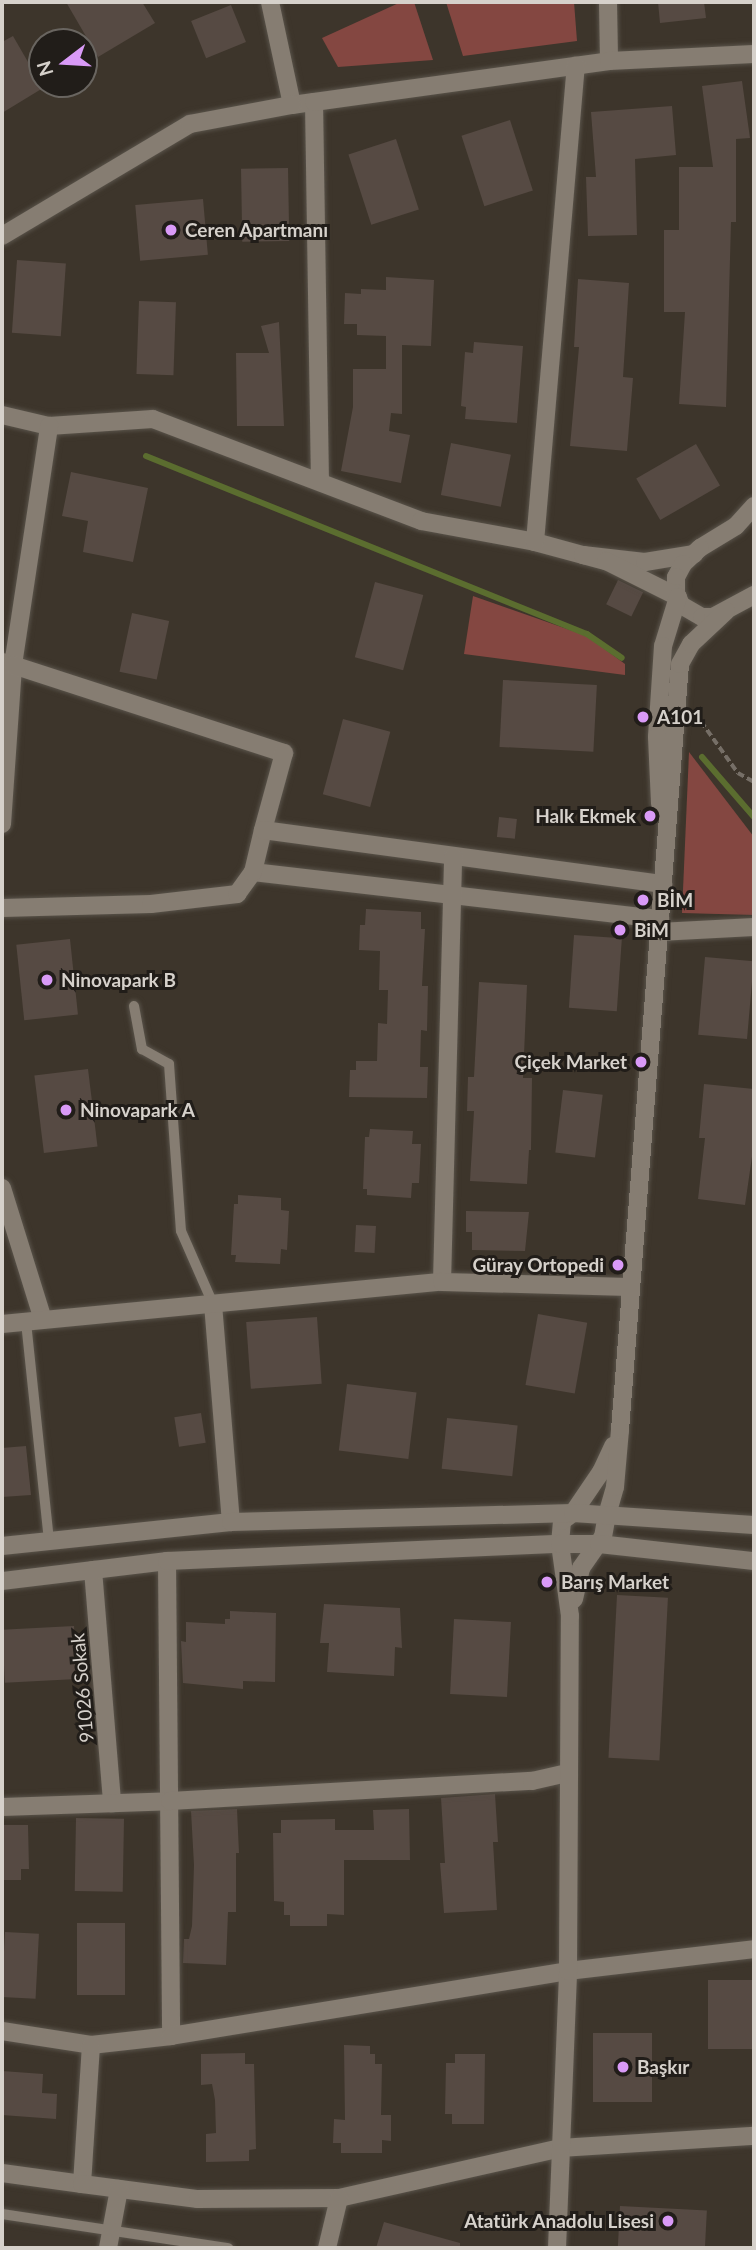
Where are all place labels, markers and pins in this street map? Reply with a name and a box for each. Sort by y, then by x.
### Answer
place label: Ceren Apartmanı [185,219,329,241]
marker: Ceren Apartmanı [163,222,179,238]
place label: A101 [657,706,703,728]
marker: A101 [635,709,651,725]
place label: Halk Ekmek [535,805,636,827]
marker: Halk Ekmek [642,808,658,824]
place label: BİM [657,889,693,911]
marker: BİM [635,892,651,908]
place label: BiM [634,919,669,941]
marker: BiM [612,922,628,938]
place label: Ninovapark B [61,969,176,991]
marker: Ninovapark B [39,972,55,988]
place label: Çiçek Market [514,1051,627,1073]
marker: Çiçek Market [633,1054,649,1070]
place label: Ninovapark A [80,1099,196,1121]
marker: Ninovapark A [58,1102,74,1118]
place label: Güray Ortopedi [472,1254,604,1276]
marker: Güray Ortopedi [610,1257,626,1273]
place label: Barış Market [561,1571,669,1593]
marker: Barış Market [539,1574,555,1590]
place label: Başkır [637,2056,689,2078]
marker: Başkır [615,2059,631,2075]
place label: Atatürk Anadolu Lisesi [464,2210,654,2232]
marker: Atatürk Anadolu Lisesi [660,2213,676,2229]

